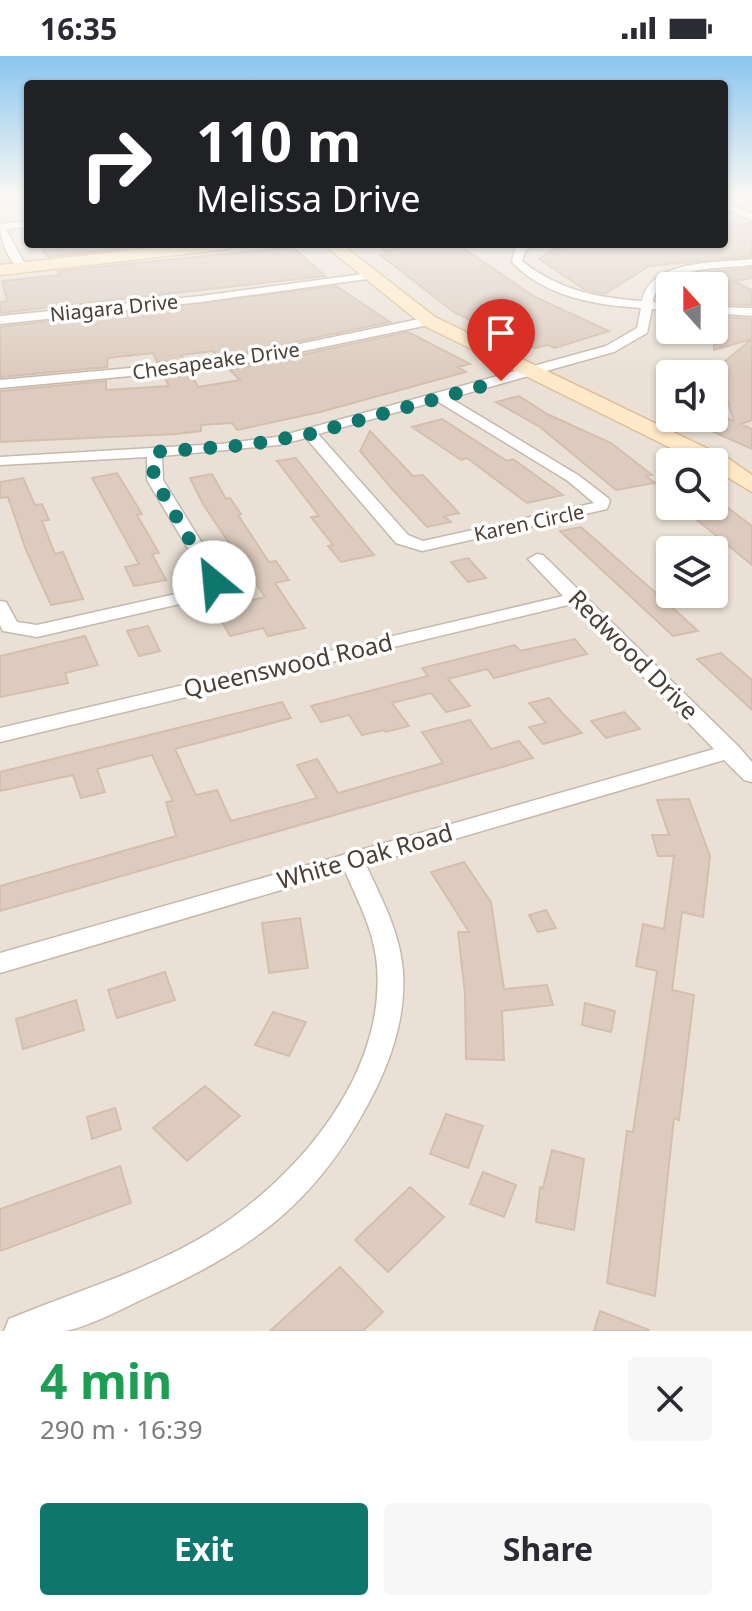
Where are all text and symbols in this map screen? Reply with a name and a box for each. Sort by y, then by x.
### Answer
text: 16:35 [40,8,117,49]
text: 110 m [196,102,361,178]
icon: right [64,112,168,216]
text: Melissa Drive [196,174,421,223]
north arrow [656,272,728,344]
map controls [656,272,728,608]
street label: Niagara Drive [48,287,179,328]
pin [467,299,535,381]
icon: arrive [479,311,523,355]
street label: Chesapeake Drive [131,335,301,386]
button: sound [656,360,728,432]
button: search [656,448,728,520]
street label: Karen Circle [471,498,586,547]
button: layers [656,536,728,608]
position arrow [172,540,256,624]
street label: Redwood Drive [562,582,706,726]
street label: Queenswood Road [180,624,395,705]
street label: White Oak Road [273,815,456,896]
text: 4 min [40,1348,172,1413]
button: close [628,1357,712,1441]
text: 290 m · 16:39 [40,1411,203,1447]
button: Exit [40,1503,368,1595]
button: Share [384,1503,712,1595]

